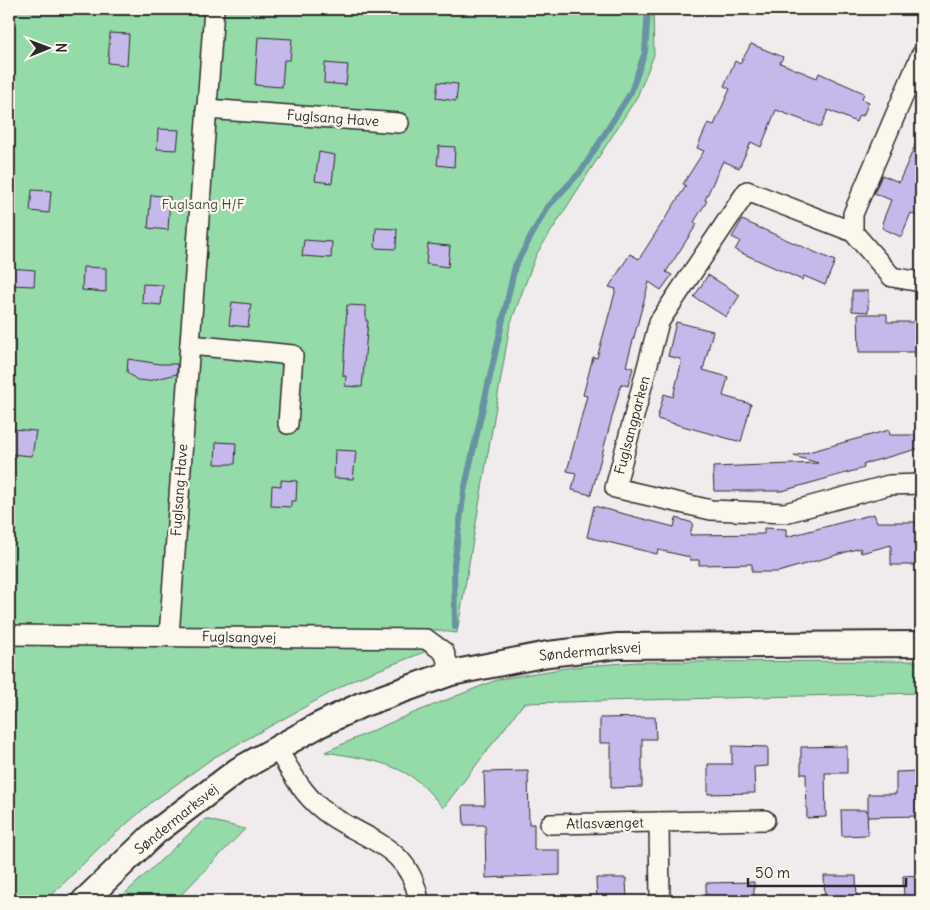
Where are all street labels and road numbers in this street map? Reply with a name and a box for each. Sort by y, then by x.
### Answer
street label: Fuglsang Have [286,106,380,130]
street label: Fuglsangparken [610,374,654,476]
street label: Fuglsang Have [167,443,191,537]
street label: Fuglsangvej [202,627,276,647]
street label: Søndermarksvej [538,638,642,664]
street label: Søndermarksvej [131,780,221,858]
street label: Atlasvænget [566,813,644,833]

